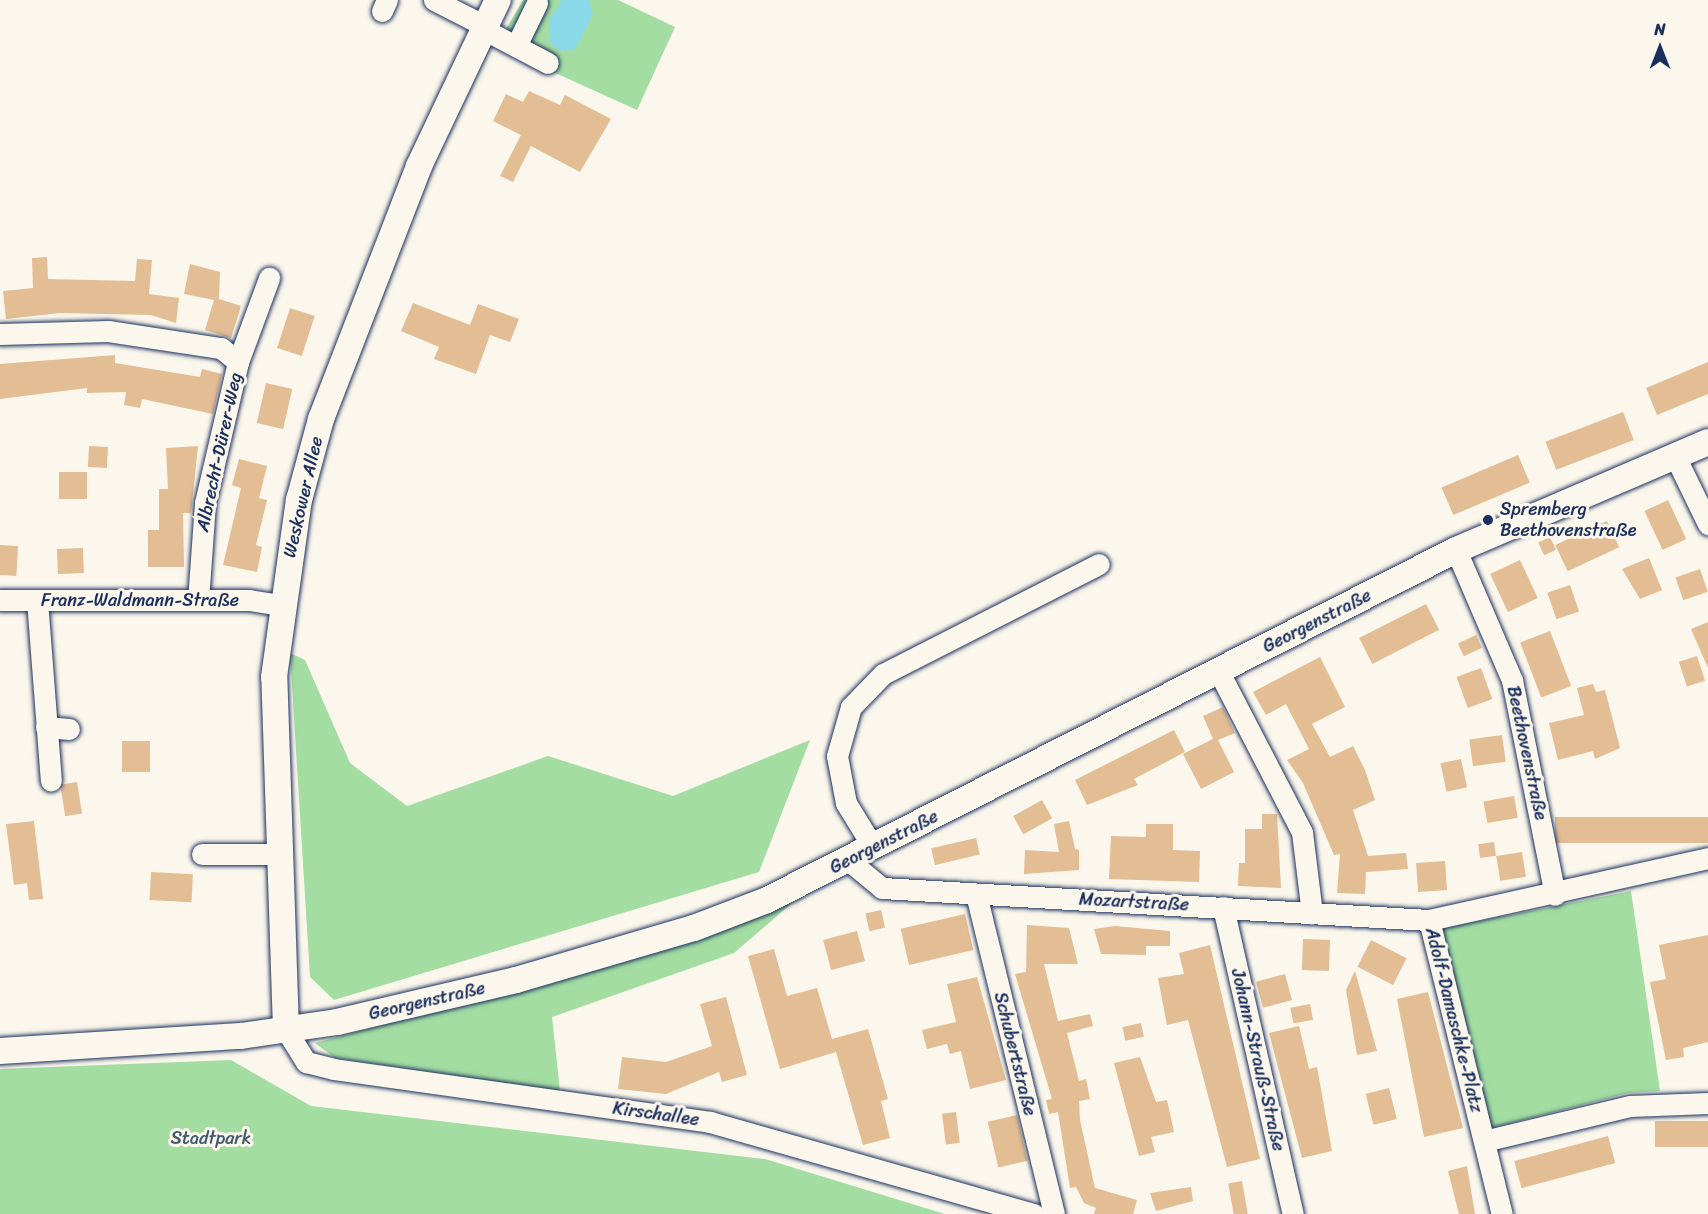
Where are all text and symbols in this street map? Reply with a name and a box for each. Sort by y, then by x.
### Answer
text: N [1654,15,1666,44]
north arrow [1630,18,1690,78]
street label: Albrecht-Dürer-Weg [192,370,246,534]
street label: Weskower Allee [279,434,327,560]
place label: Spremberg Beethovenstraße [1500,499,1636,542]
marker: Spremberg Beethovenstraße [1481,513,1495,527]
street label: Georgenstraße [1259,584,1375,658]
street label: Franz-Waldmann-Straße [41,589,239,611]
street label: Beethovenstraße [1502,684,1552,822]
street label: Georgenstraße [826,805,942,879]
street label: Mozartstraße [1078,888,1190,916]
street label: Adolf-Damaschke-Platz [1421,925,1487,1115]
street label: Johann-Strauß-Straße [1226,967,1290,1153]
street label: Georgenstraße [367,977,487,1025]
street label: Schubertstraße [989,990,1041,1118]
street label: Kirschallee [611,1097,701,1131]
park label: Stadtpark [171,1127,251,1149]

